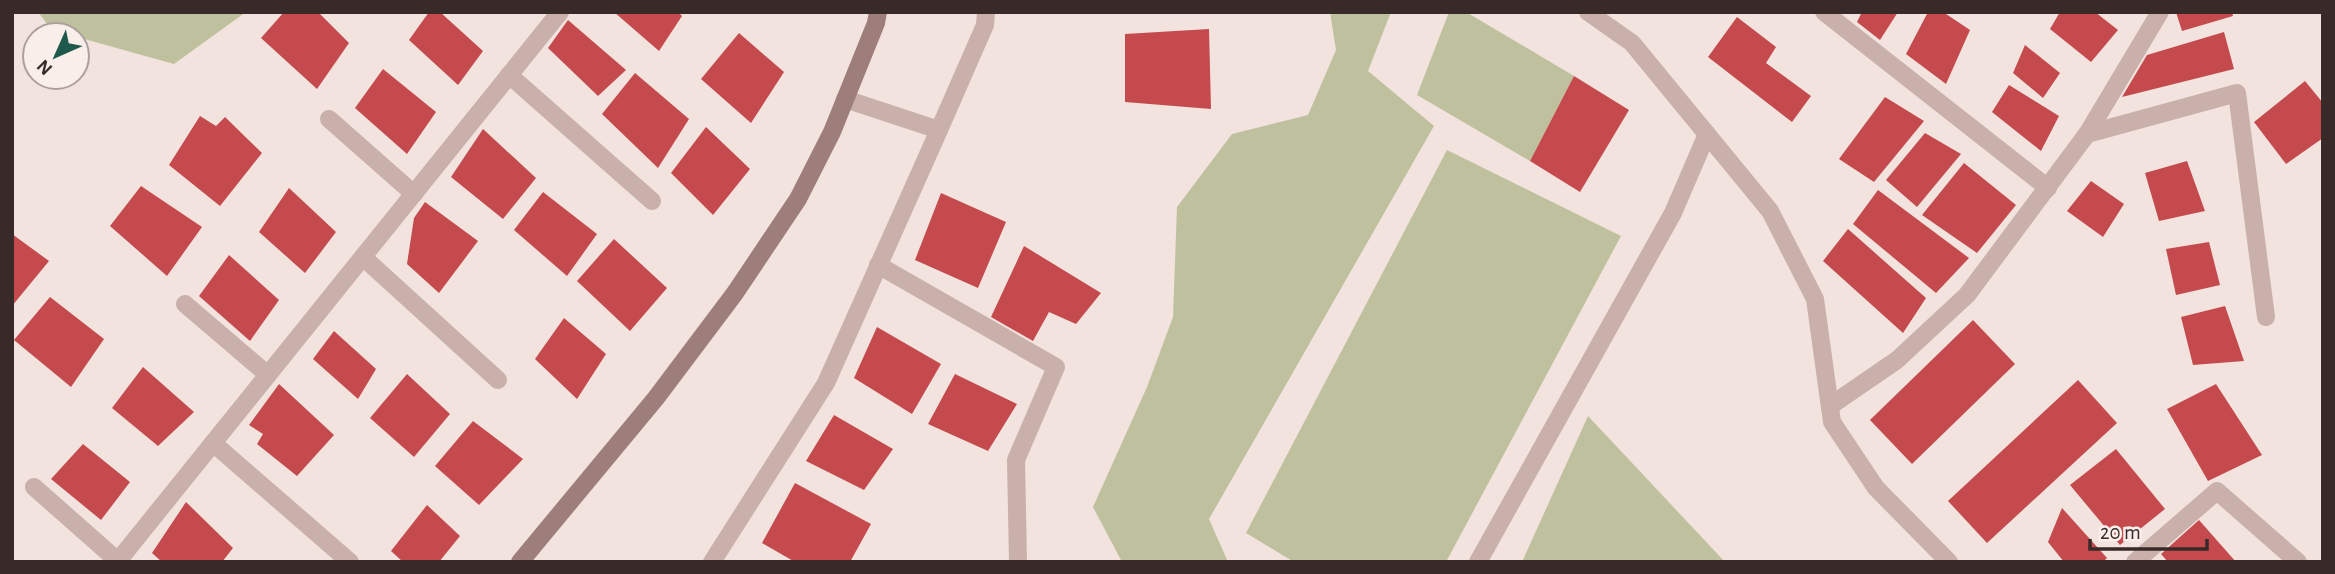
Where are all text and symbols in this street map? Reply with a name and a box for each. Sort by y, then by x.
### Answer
north arrow [21,21,91,91]
text: N [34,56,56,78]
scale bar [2090,508,2207,552]
text: 20 m [2100,522,2141,543]

